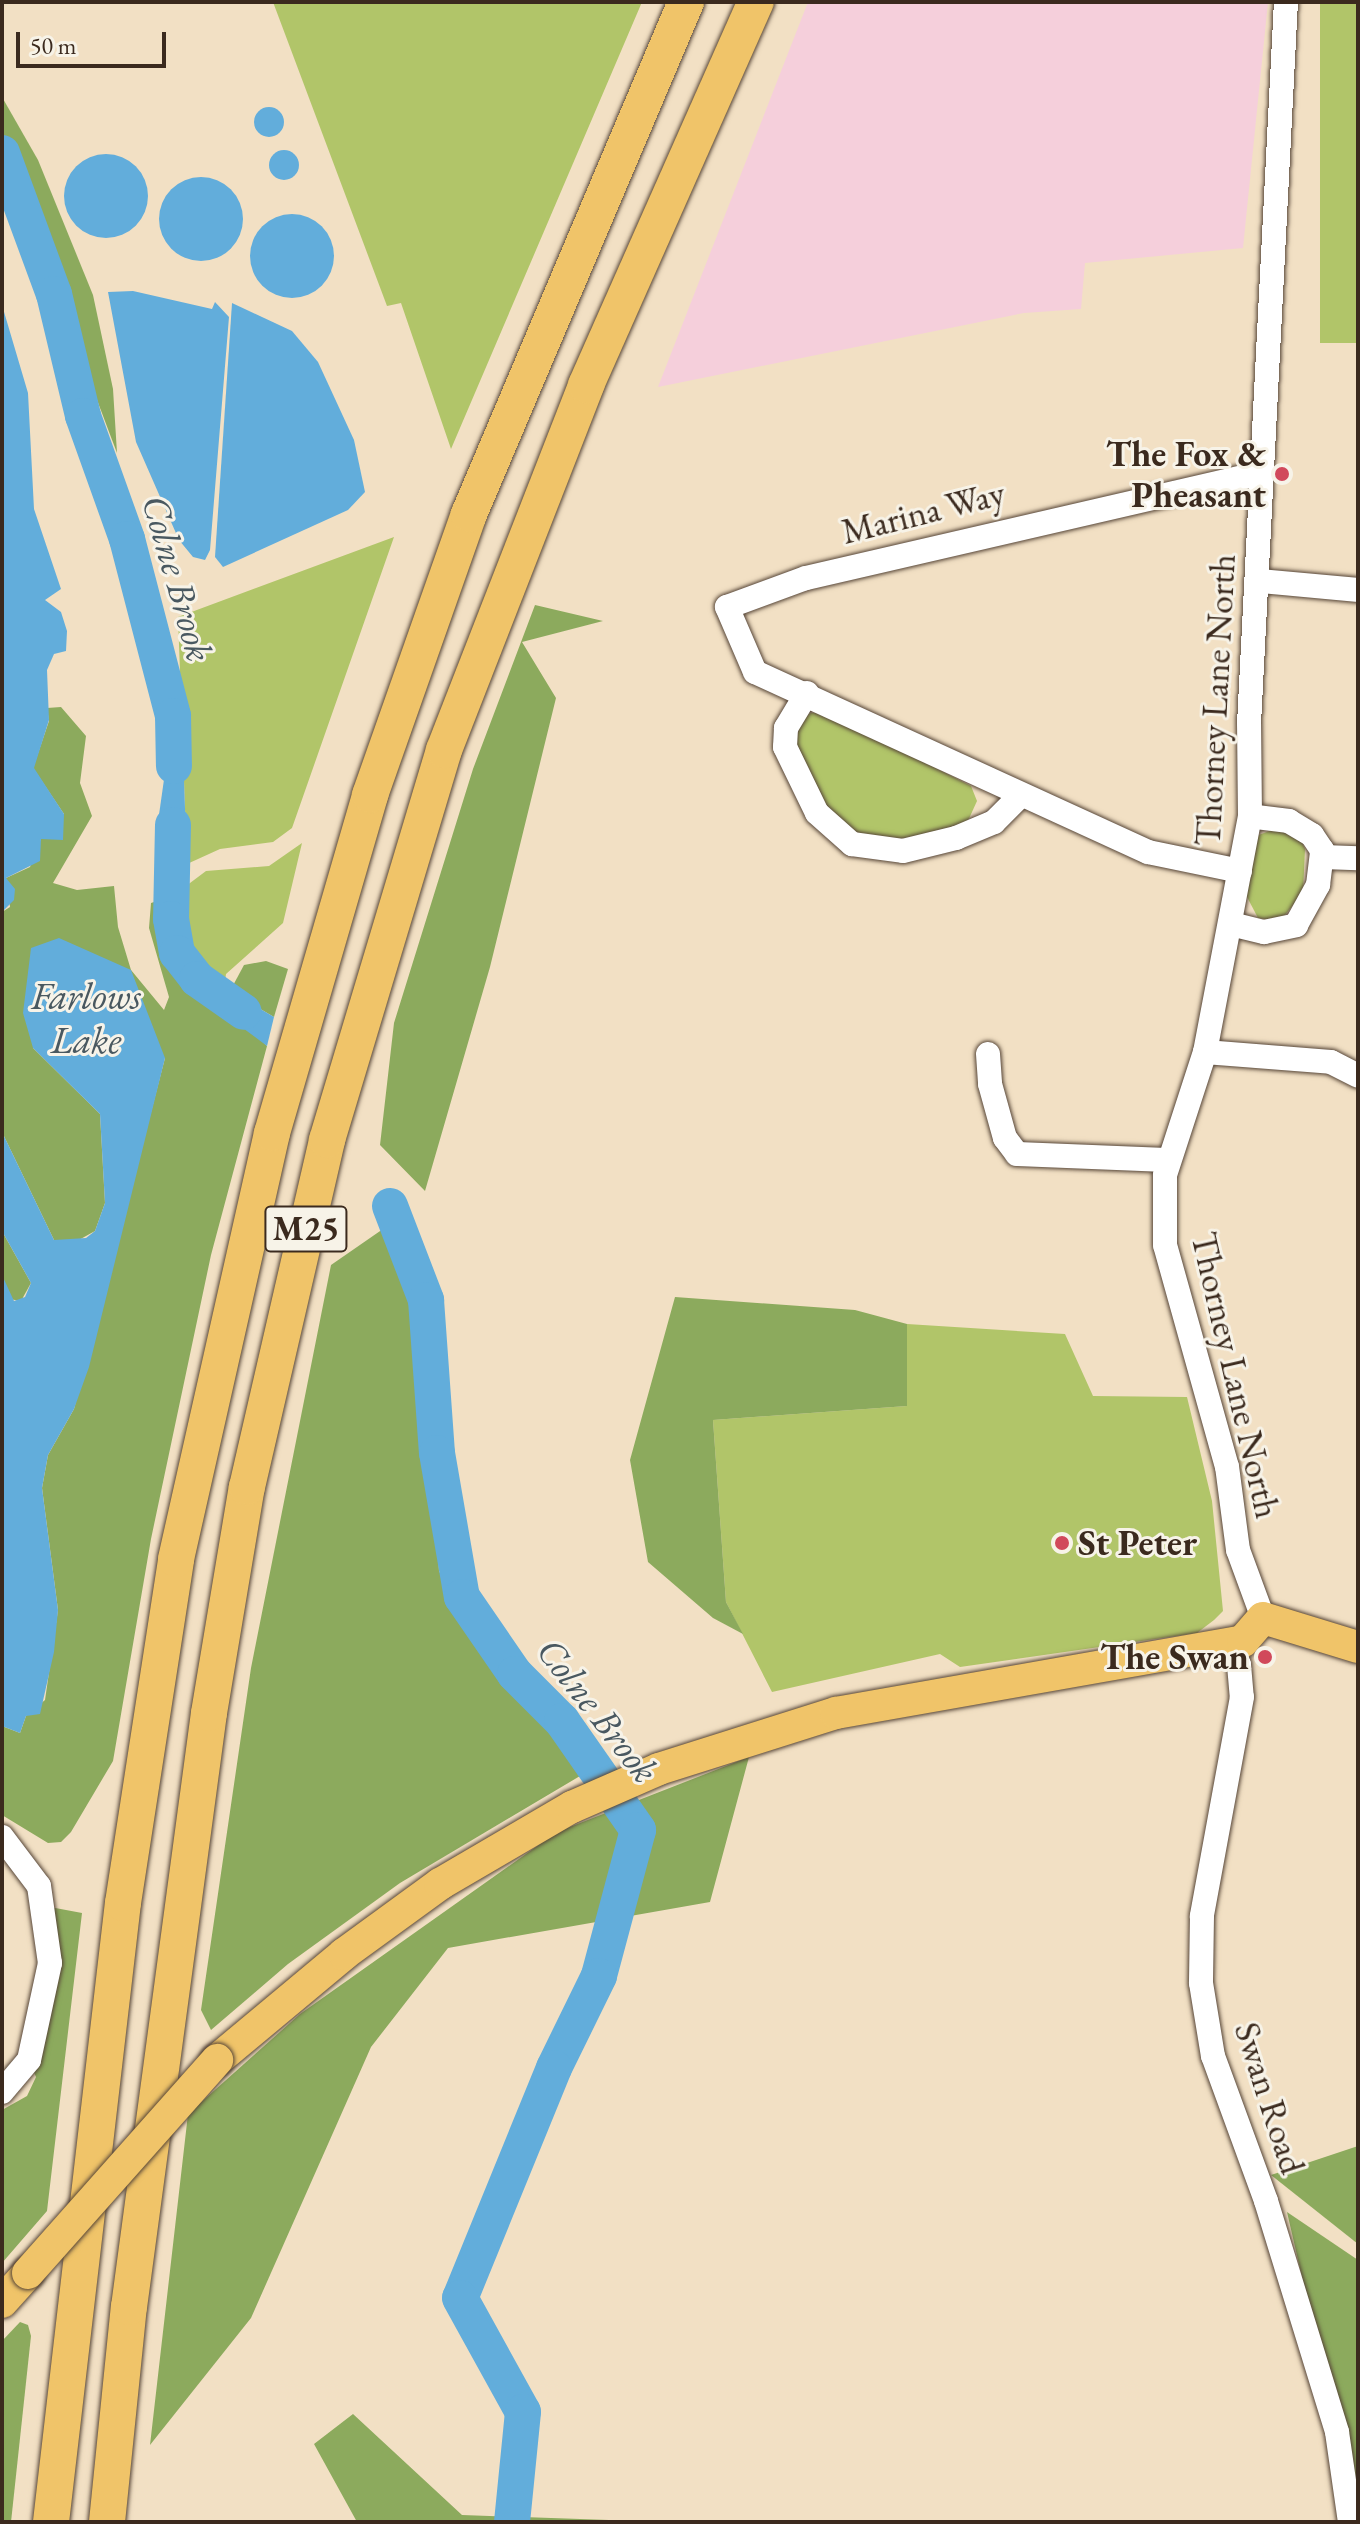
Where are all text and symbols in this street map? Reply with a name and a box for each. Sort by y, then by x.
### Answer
scale bar [20,16,170,66]
text: 50 m [30,30,77,61]
place label: The Fox & Pheasant [1106,431,1266,516]
marker: The Fox & Pheasant [1273,465,1291,483]
street label: Marina Way [837,471,1009,553]
water label: Colne Brook [133,490,223,666]
street label: Thorney Lane North [1186,553,1244,847]
water label: Farlows Lake [31,973,141,1062]
road number: M25 [264,1199,348,1259]
street label: Thorney Lane North [1182,1228,1290,1522]
place label: St Peter [1078,1521,1197,1565]
marker: St Peter [1053,1534,1071,1552]
water label: Colne Brook [527,1629,669,1791]
place label: The Swan [1100,1635,1249,1679]
marker: The Swan [1256,1648,1274,1666]
street label: Swan Road [1225,2017,1315,2179]

